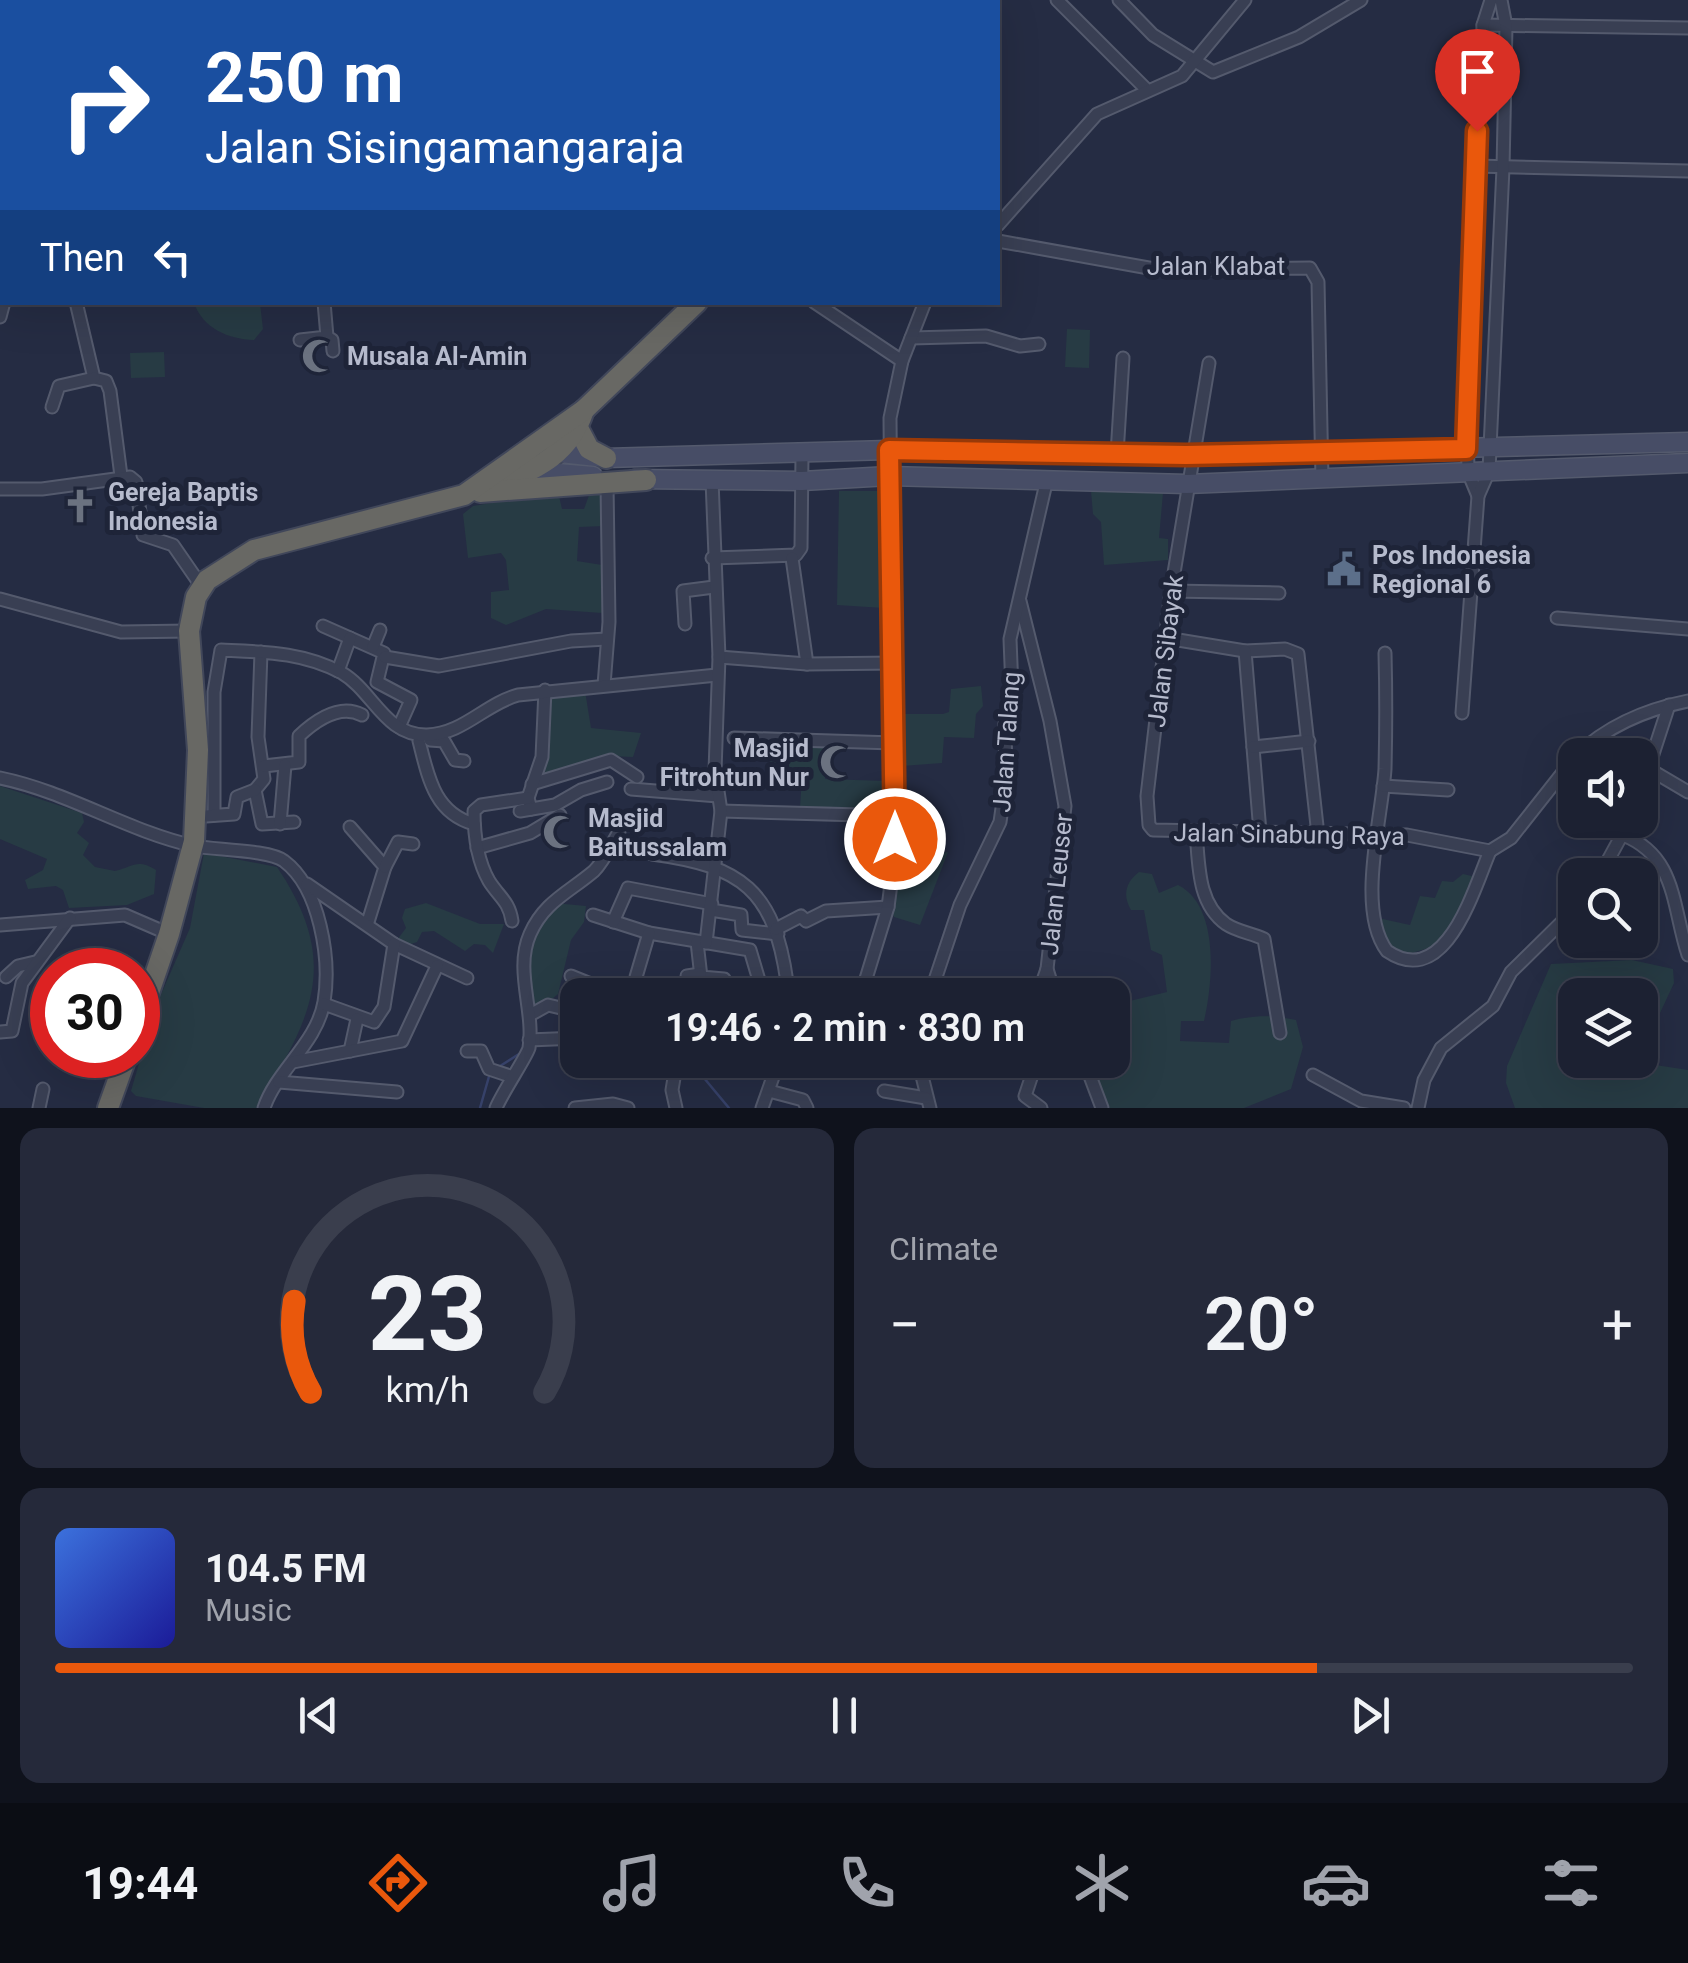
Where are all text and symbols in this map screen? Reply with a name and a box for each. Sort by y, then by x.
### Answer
pin [1435,29,1520,132]
text: 250 m [205,37,404,119]
icon: right [40,40,170,170]
icon: arrive [1450,44,1505,99]
text: Jalan Sisingamangaraja [205,121,685,174]
icon: left [145,230,200,285]
text: Then [40,236,125,280]
street label: Jalan Klabat [1147,252,1285,281]
mosque icon: Musala Al-Amin [300,337,338,375]
place label: Musala Al-Amin [347,342,527,371]
place label: Gereja Baptis Indonesia [108,478,258,536]
church icon: Gereja Baptis Indonesia [61,487,99,525]
place label: Pos Indonesia Regional 6 [1372,541,1531,599]
public building icon: Pos Indonesia Regional 6 [1325,550,1363,588]
street label: Jalan Sibayak [1142,573,1189,729]
street label: Jalan Talang [987,671,1026,813]
place label: Masjid Fitrohtun Nur [660,734,809,792]
map controls [1558,738,1658,1078]
button: sound [1558,738,1658,838]
mosque icon: Masjid Fitrohtun Nur [818,743,856,781]
position arrow [843,787,947,891]
place label: Masjid Baitussalam [588,804,727,862]
street label: Jalan Leuser [1035,811,1078,956]
mosque icon: Masjid Baitussalam [541,813,579,851]
street label: Jalan Sinabung Raya [1173,818,1405,851]
button: search [1558,858,1658,958]
speed limit sign: 30 [30,948,160,1078]
button: layers [1558,978,1658,1078]
text: 19:46 · 2 min · 830 m [665,1006,1025,1050]
text: Climate [889,1230,998,1268]
text: 23 [367,1254,487,1375]
text: 20° [1204,1280,1318,1368]
text: − [889,1293,920,1357]
text: + [1602,1293,1633,1357]
text: km/h [385,1369,469,1411]
text: 104.5 FM [205,1547,367,1591]
text: Music [205,1591,292,1629]
icon: previous [291,1688,346,1743]
icon: pause [817,1688,872,1743]
icon: next [1343,1688,1398,1743]
icon: directions [363,1848,433,1918]
icon: music [597,1848,667,1918]
icon: phone [832,1848,902,1918]
icon: climate [1067,1848,1137,1918]
icon: car [1301,1848,1371,1918]
icon: filters [1536,1848,1606,1918]
text: 19:44 [82,1857,198,1910]

